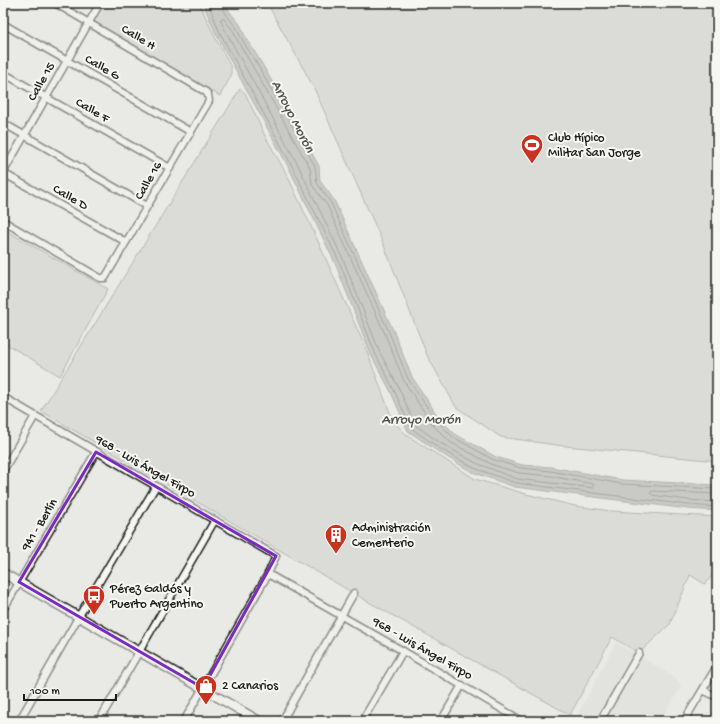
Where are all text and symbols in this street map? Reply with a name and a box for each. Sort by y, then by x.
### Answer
street label: Calle H [118,22,158,54]
street label: Calle G [82,52,123,84]
street label: Calle 15 [25,60,59,104]
water label: Arroyo Morón [267,78,318,156]
street label: Calle F [72,95,113,127]
place label: Club Hípico Militar San Jorge [548,131,641,161]
sports icon: Club Hípico Militar San Jorge [519,132,545,165]
street label: Calle 16 [132,159,166,203]
street label: Calle D [50,182,91,214]
water label: Arroyo Morón [382,412,461,429]
street label: 968 - Luis Ángel Firpo [91,431,198,502]
street label: 941 - Berlín [18,496,62,555]
place label: Administración Cementerio [352,521,431,551]
building icon: Administración Cementerio [323,522,349,555]
place label: Pérez Galdós y Puerto Argentino [109,582,204,612]
bus stop icon: Pérez Galdós y Puerto Argentino [81,583,107,616]
street label: 968 - Luis Ángel Firpo [368,613,475,684]
shop icon: 2 Canarios [193,673,219,706]
scale bar [24,676,116,702]
place label: 2 Canarios [222,679,279,694]
text: 100 m [29,685,60,699]

